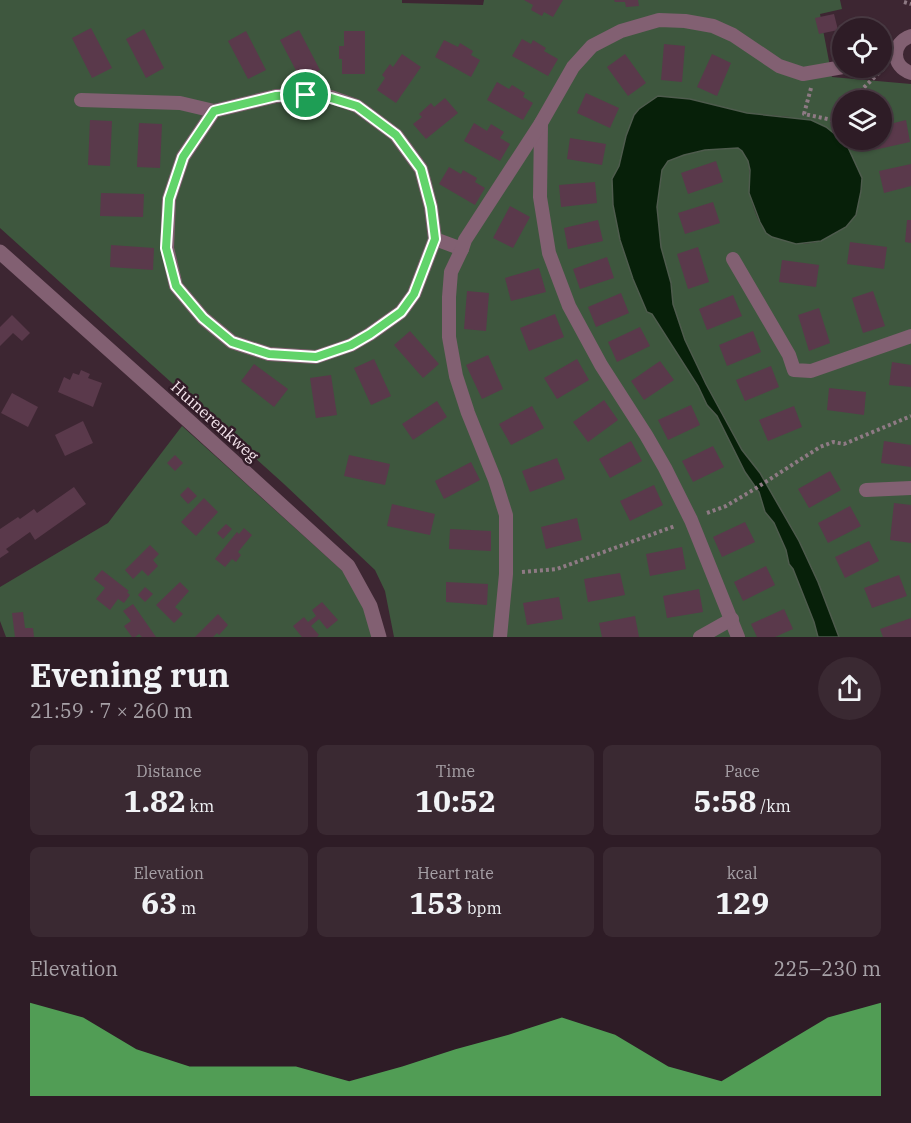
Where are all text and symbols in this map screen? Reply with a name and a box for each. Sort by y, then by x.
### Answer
map controls [832,18,892,150]
button: locate [832,18,892,78]
pin [280,69,331,120]
icon: arrive [289,78,322,111]
button: layers [832,90,892,150]
street label: Huinerenkweg [167,376,263,466]
text: Evening run [30,653,230,696]
button: share [818,657,881,720]
text: 21:59 · 7 × 260 m [30,697,193,724]
text: Distance [136,761,201,781]
text: Time [436,761,475,781]
text: Pace [725,761,760,781]
text: 1.82 [123,781,186,820]
text: 10:52 [415,781,496,820]
text: 5:58 [694,781,757,820]
text: km [186,796,214,816]
text: /km [757,796,791,816]
text: Elevation [134,863,204,883]
text: Heart rate [417,863,494,883]
text: kcal [727,863,758,883]
text: 63 [141,883,177,922]
text: 153 [409,883,463,922]
text: 129 [715,883,769,922]
text: m [177,898,196,918]
text: bpm [463,898,502,918]
text: Elevation [30,955,118,982]
text: 225–230 m [774,955,881,982]

